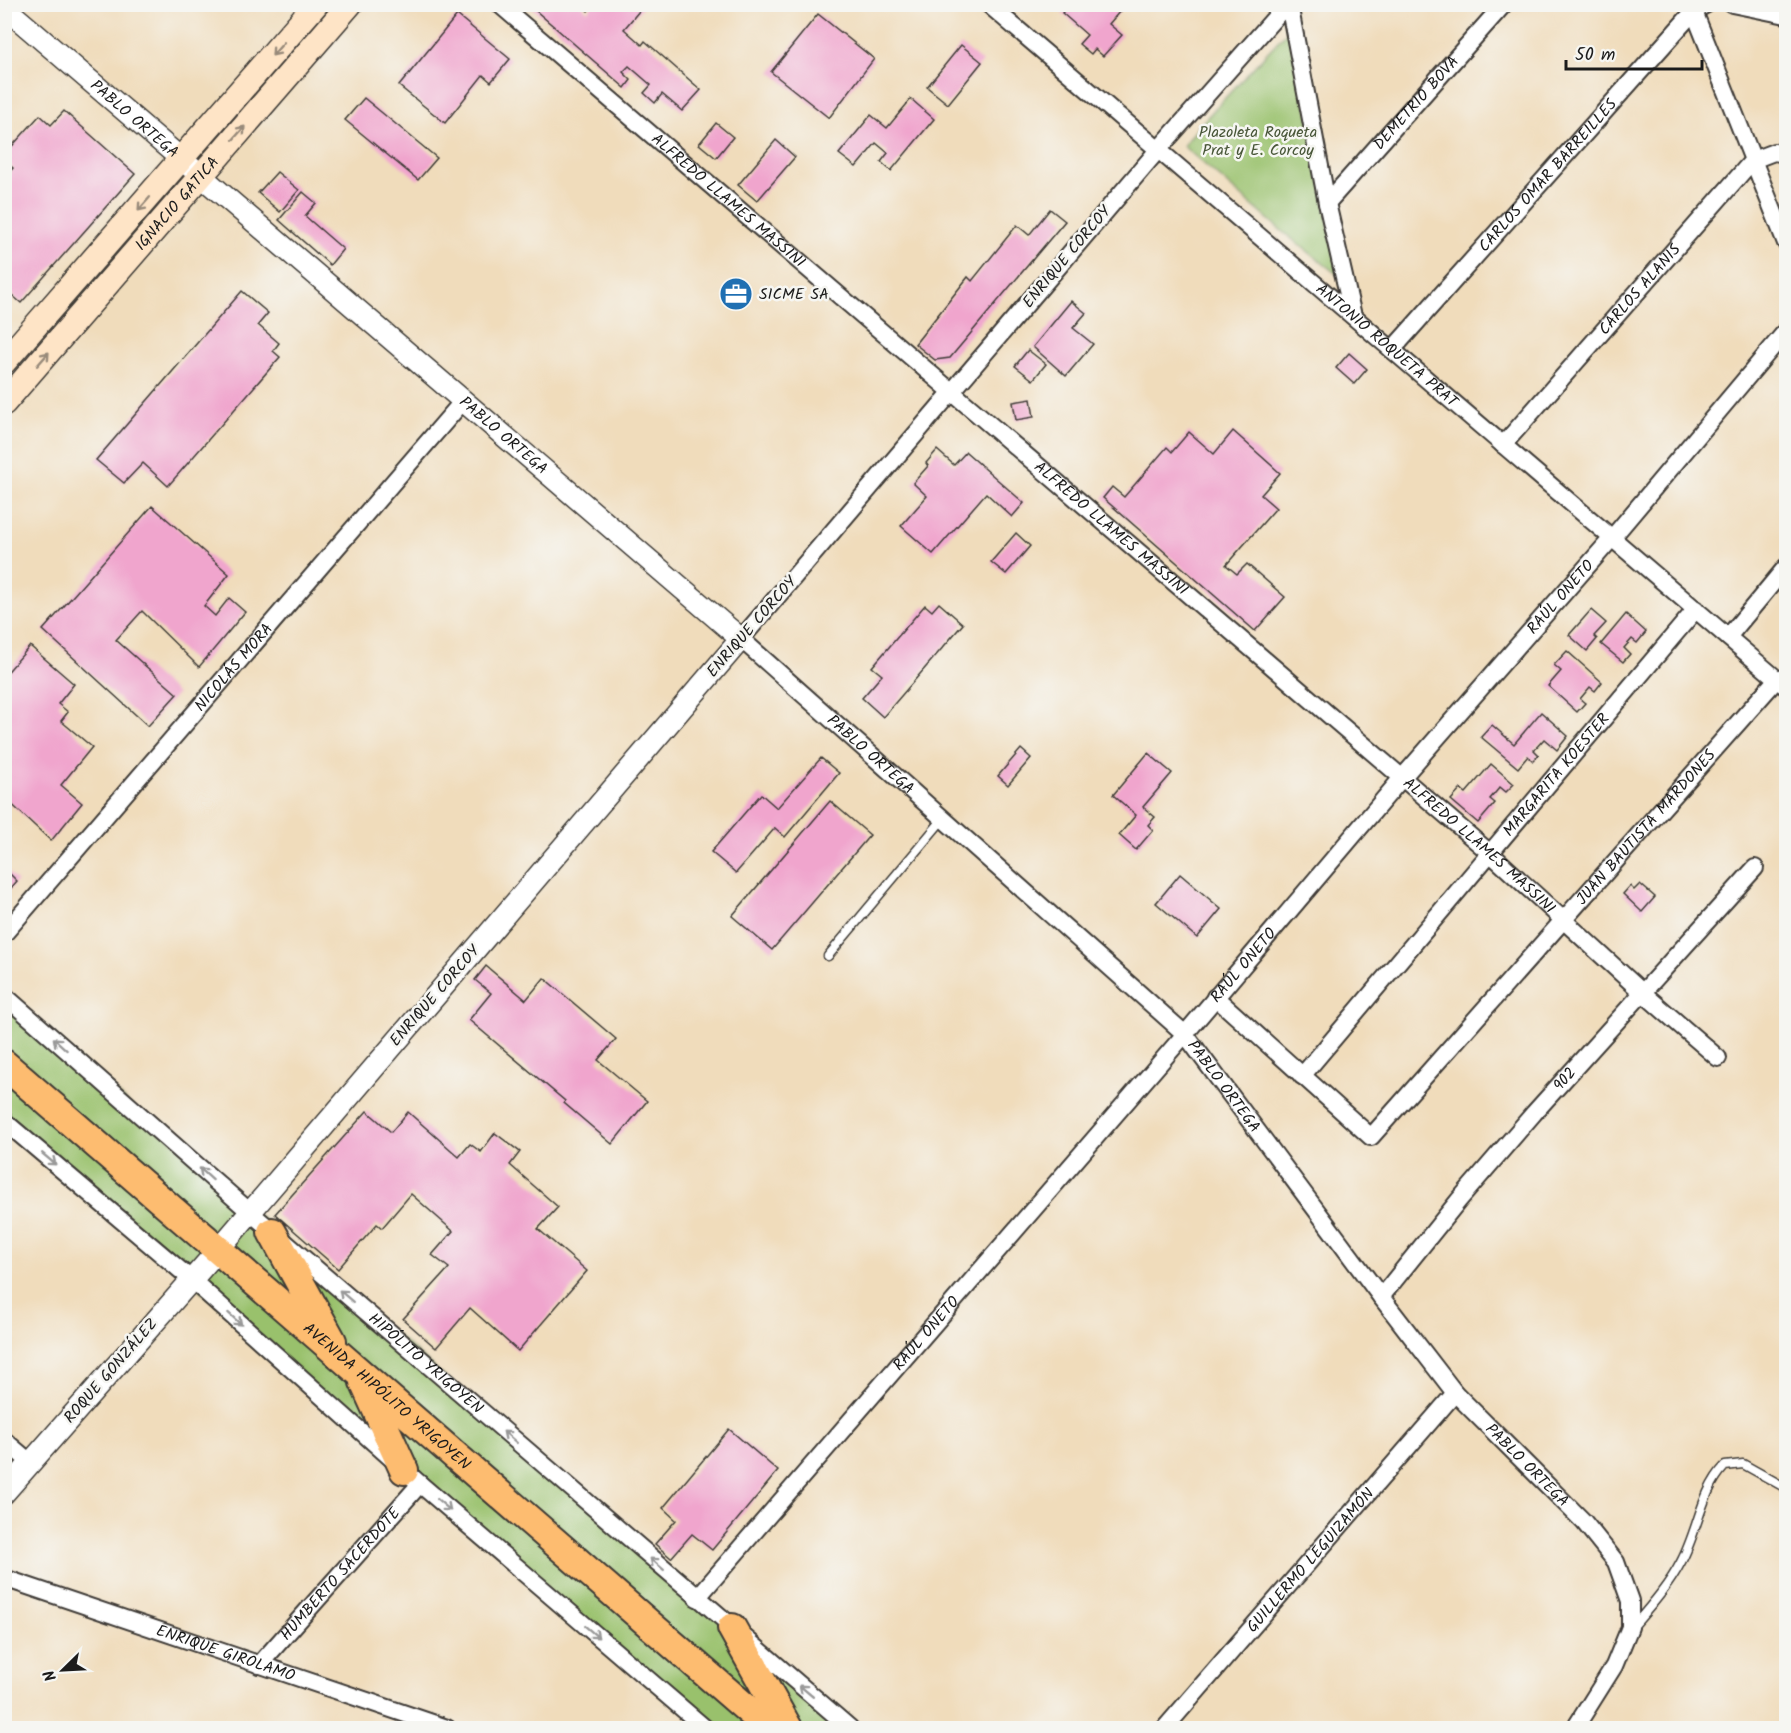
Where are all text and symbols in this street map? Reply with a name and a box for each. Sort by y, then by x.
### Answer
scale bar [1566,33,1702,71]
one-way arrow [271,41,285,56]
text: 50 m [1575,41,1615,70]
street label: DEMETRIO BOVA [1367,50,1465,156]
street label: PABLO ORTEGA [85,74,185,165]
street label: CARLOS OMAR BARREILLES [1472,92,1623,258]
park label: Plazoleta Roqueta Prat y E. Corcoy [1199,120,1317,163]
one-way arrow [232,125,246,140]
street label: ALFREDO LLAMES MASSINI [646,127,811,274]
street label: IGNACIO GATICA [129,150,225,257]
one-way arrow [137,196,151,211]
street label: ENRIQUE CORCOY [1016,200,1118,314]
street label: CARLOS ALANIS [1592,238,1687,341]
office icon: SICME SA [718,276,754,312]
street label: ANTONIO ROQUETA PRAT [1310,277,1465,414]
place label: SICME SA [759,282,829,307]
one-way arrow [36,352,50,367]
street label: PABLO ORTEGA [454,390,554,481]
street label: ALFREDO LLAMES MASSINI [1028,455,1194,602]
street label: RAÚL ONETO [1521,554,1600,640]
street label: ENRIQUE CORCOY [701,570,804,683]
street label: NICOLÁS MORA [188,617,279,717]
street label: PABLO ORTEGA [821,708,920,800]
street label: MARGARITA KOESTER [1497,708,1616,842]
street label: JUAN BAUTISTA MARDONES [1570,743,1722,910]
street label: ALFREDO LLAMES MASSINI [1397,771,1561,920]
street label: RAÚL ONETO [1204,922,1283,1008]
street label: ENRIQUE CORCOY [384,939,487,1052]
street label: PABLO ORTEGA [1181,1035,1267,1138]
one-way arrow [53,1037,68,1051]
street label: 902 [1547,1061,1582,1097]
one-way arrow [41,1152,57,1165]
one-way arrow [199,1167,214,1181]
one-way arrow [339,1289,354,1303]
street label: RAÚL ONETO [886,1290,966,1376]
street label: HIPÓLITO YRIGOYEN [363,1306,489,1420]
one-way arrow [227,1312,242,1326]
street label: ROQUE GONZÁLEZ [58,1313,164,1429]
street label: AVENIDA HIPÓLITO YRIGOYEN [297,1316,476,1476]
street label: PABLO ORTEGA [1479,1417,1575,1513]
one-way arrow [503,1430,518,1444]
street label: GUILLERMO LEGUIZAMÓN [1240,1482,1380,1638]
one-way arrow [436,1498,452,1511]
street label: HUMBERTO SACERDOTE [274,1501,407,1646]
one-way arrow [650,1557,665,1571]
street label: ENRIQUE GIROLAMO [153,1618,299,1688]
one-way arrow [584,1625,600,1638]
north arrow [33,1640,93,1700]
text: N [37,1666,64,1685]
one-way arrow [798,1684,814,1697]

